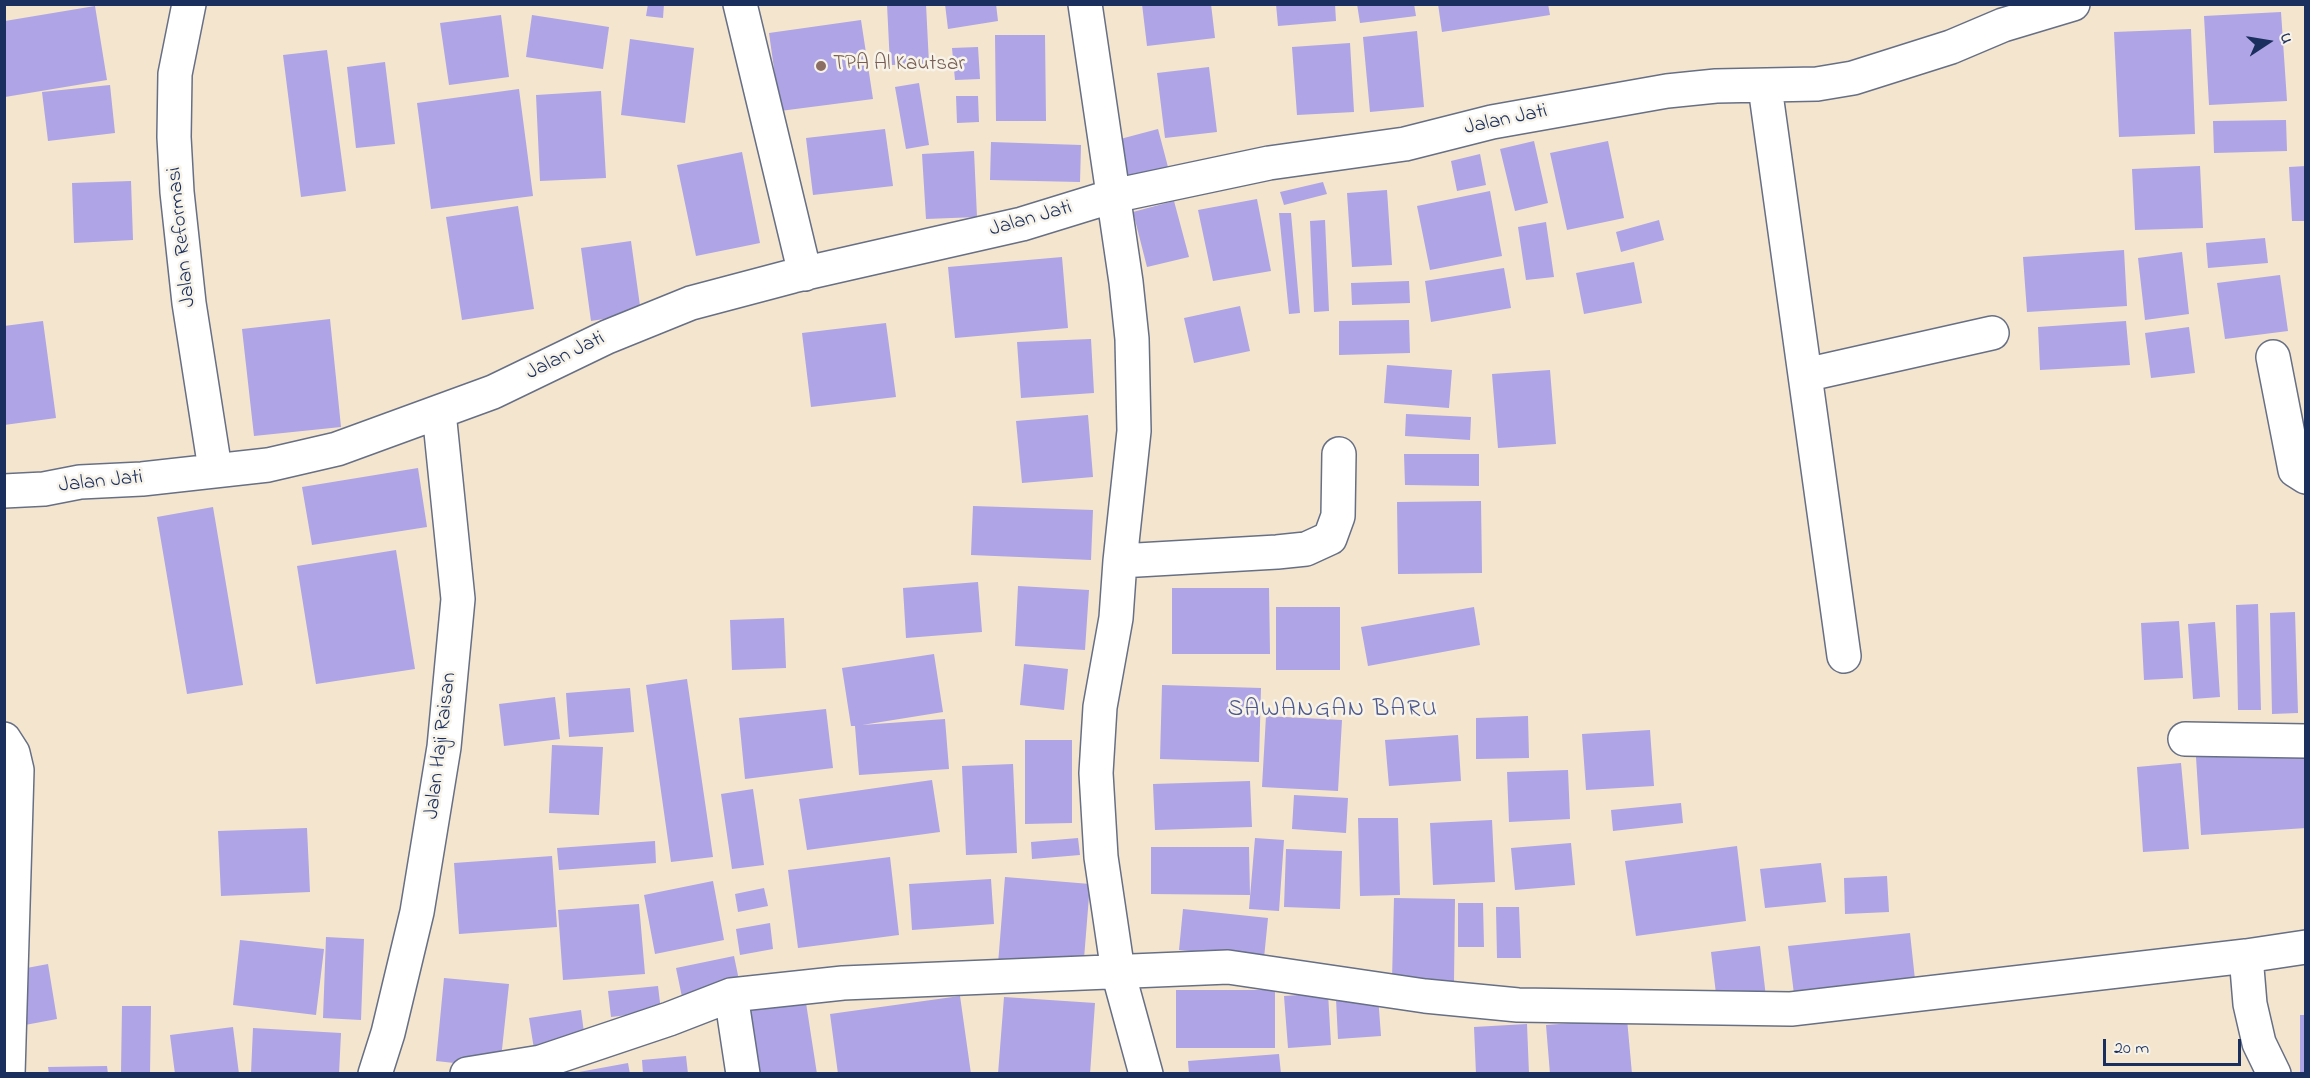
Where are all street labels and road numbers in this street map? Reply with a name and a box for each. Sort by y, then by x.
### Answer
street label: Jalan Jati [1462,100,1550,142]
street label: Jalan Reformasi [163,166,203,308]
street label: Jalan Jati [987,196,1075,244]
street label: Jalan Jati [523,327,609,387]
street label: Jalan Jati [58,466,144,500]
street label: Jalan Haji Raisan [420,671,464,821]

